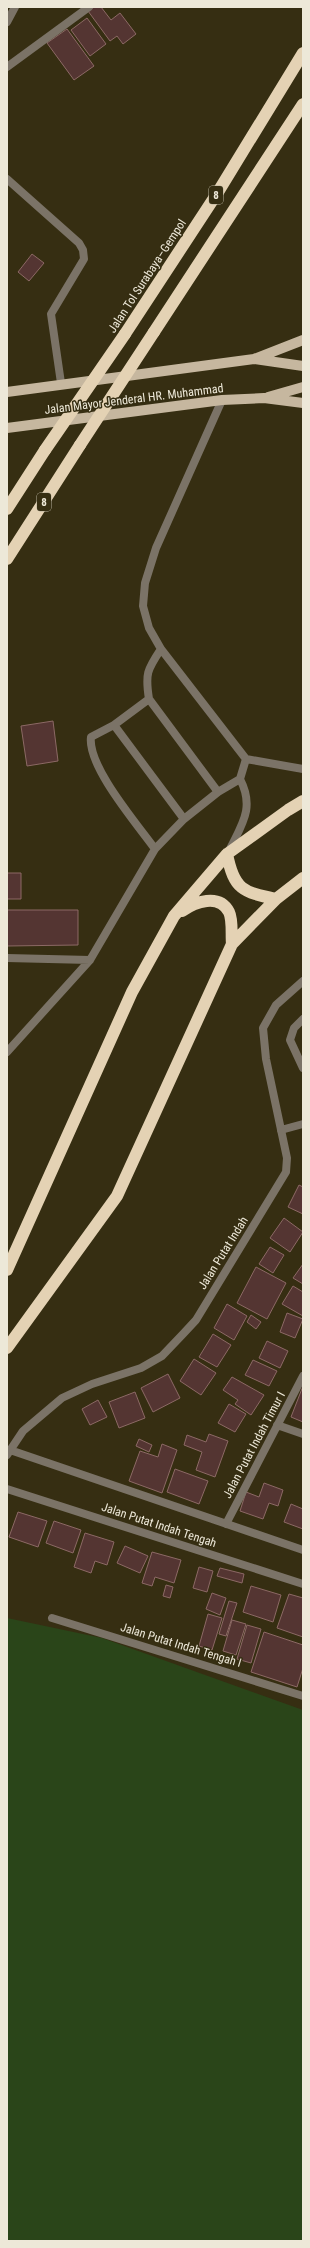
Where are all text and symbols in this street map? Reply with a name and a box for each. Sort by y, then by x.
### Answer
road number: 8 [209,186,223,204]
street label: Jalan Tol Surabaya–Gempol [105,217,189,335]
street label: Jalan Mayor Jenderal HR. Muhammad [44,381,224,417]
road number: 8 [37,493,51,511]
street label: Jalan Putat Indah [195,1214,251,1292]
street label: Jalan Putat Indah Timur I [220,1389,288,1501]
street label: Jalan Putat Indah Tengah [100,1500,218,1550]
street label: Jalan Putat Indah Tengah I [119,1620,243,1670]

